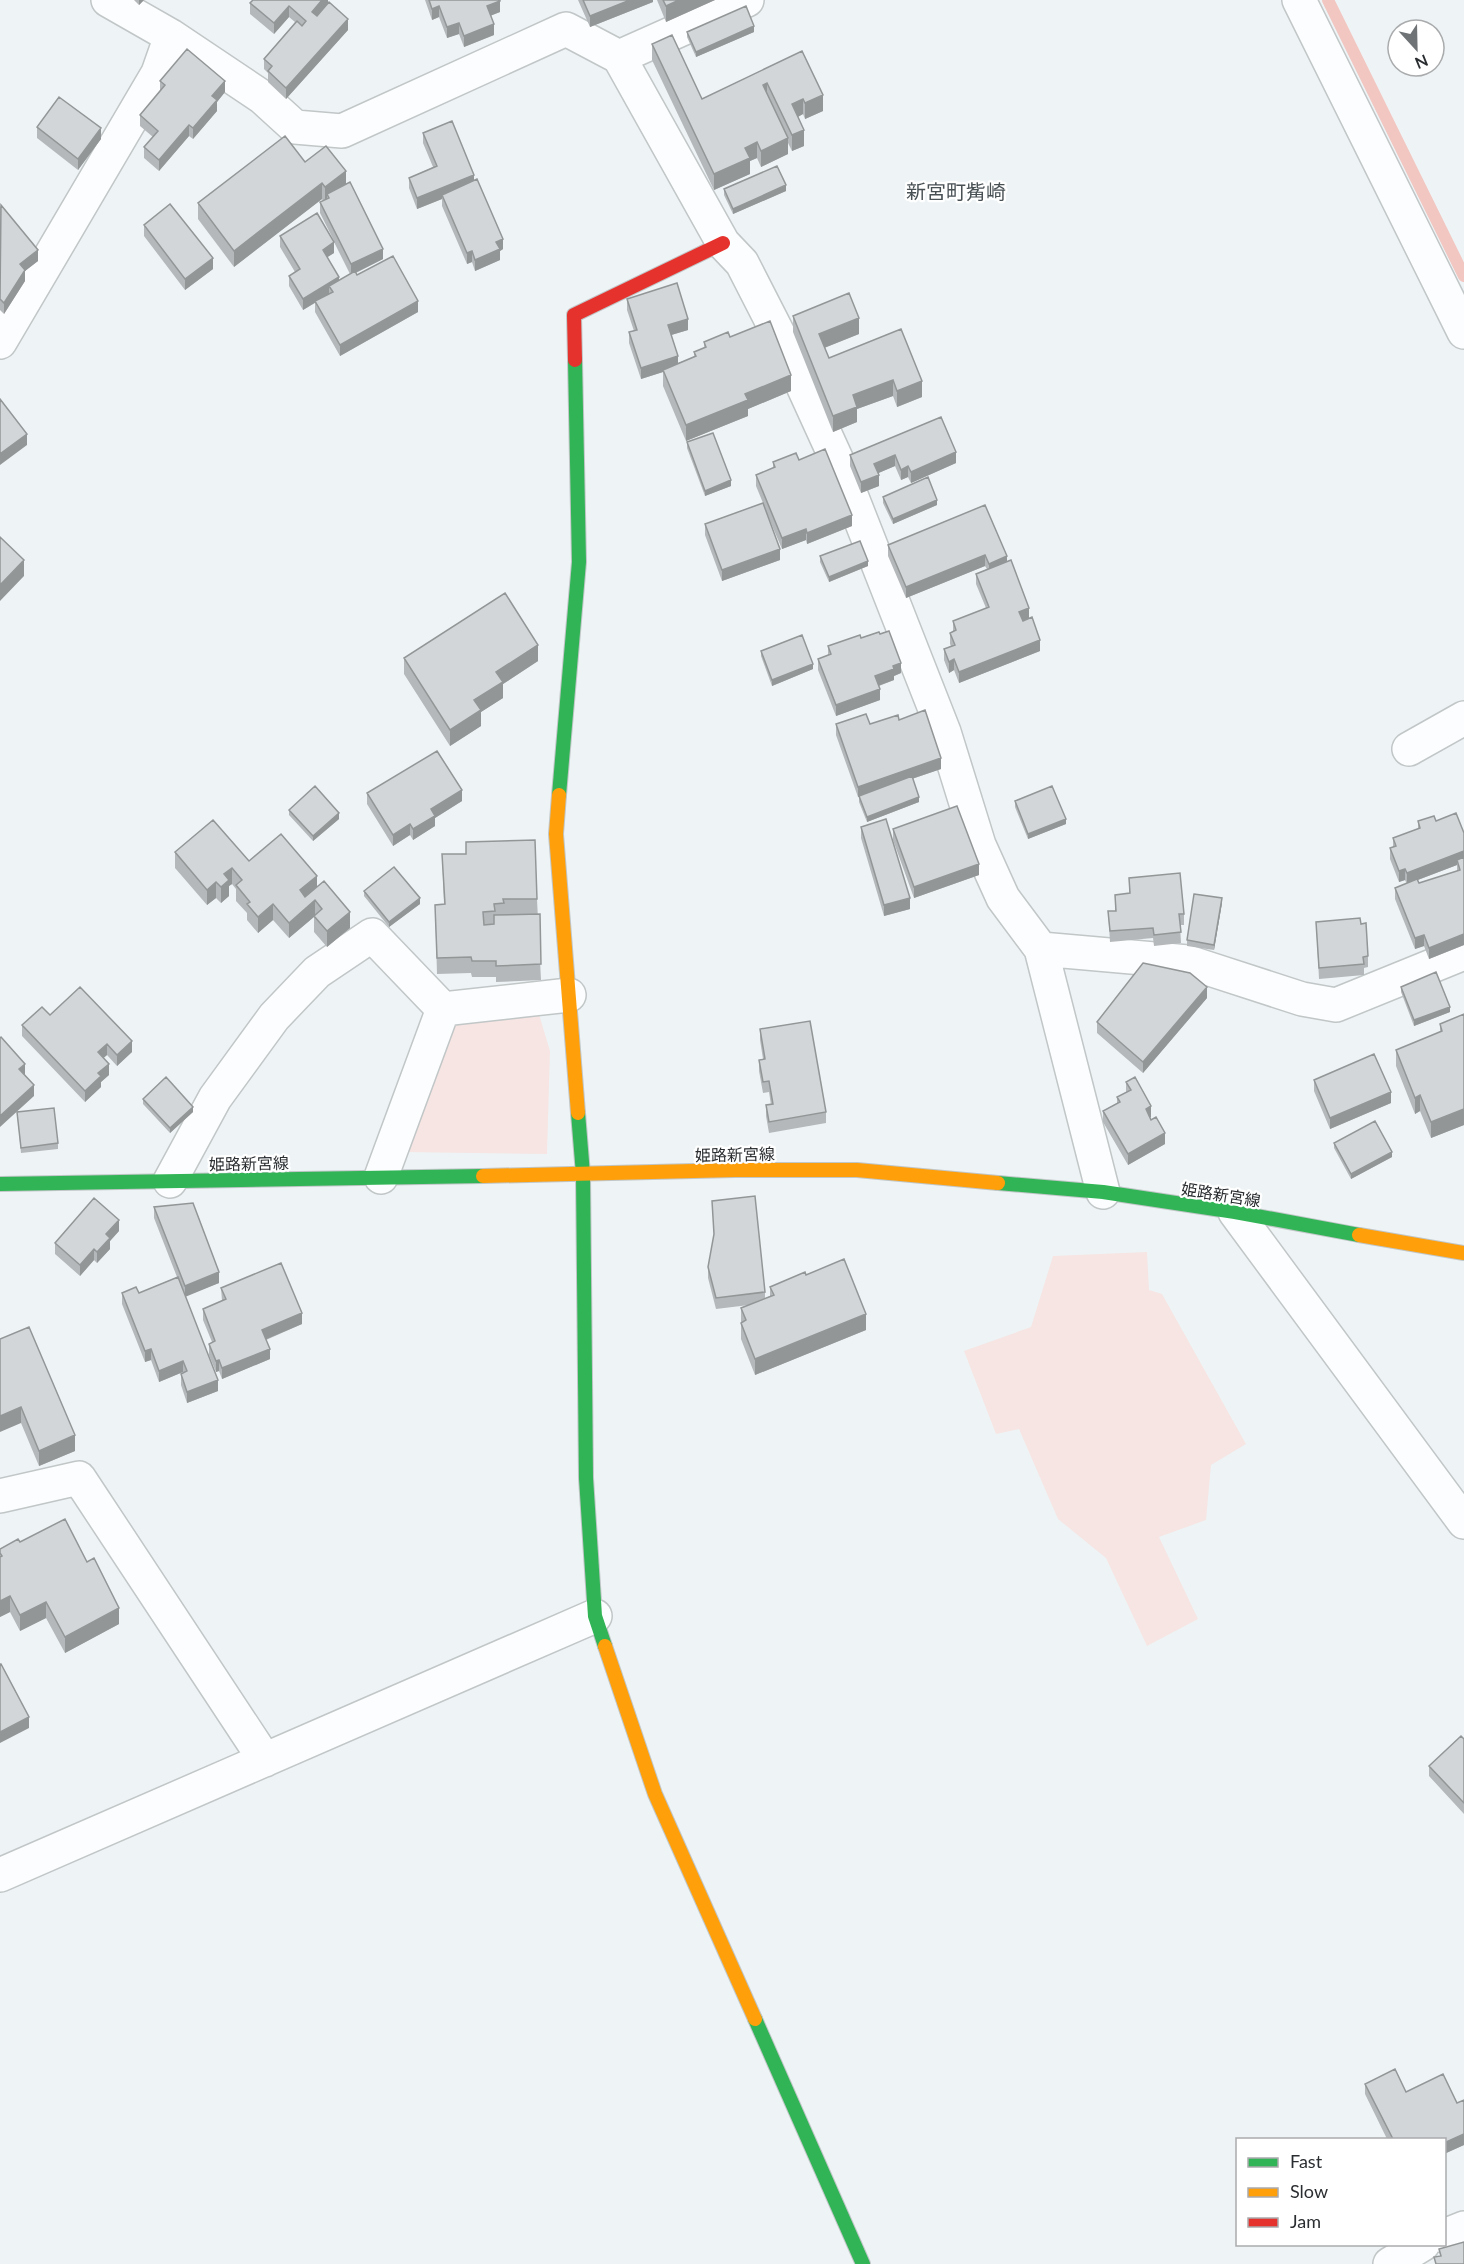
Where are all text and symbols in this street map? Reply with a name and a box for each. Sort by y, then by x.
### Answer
north arrow [1386,18,1446,78]
text: N [1413,51,1431,73]
district label: 新宮町觜崎 [906,179,1006,203]
street label: 姫路新宮線 [695,1144,775,1164]
street label: 姫路新宮線 [209,1153,289,1173]
street label: 姫路新宮線 [1180,1178,1262,1210]
legend [1236,2138,1446,2246]
text: Fast [1290,2150,1323,2172]
text: Slow [1290,2180,1328,2202]
text: Jam [1290,2210,1321,2232]

